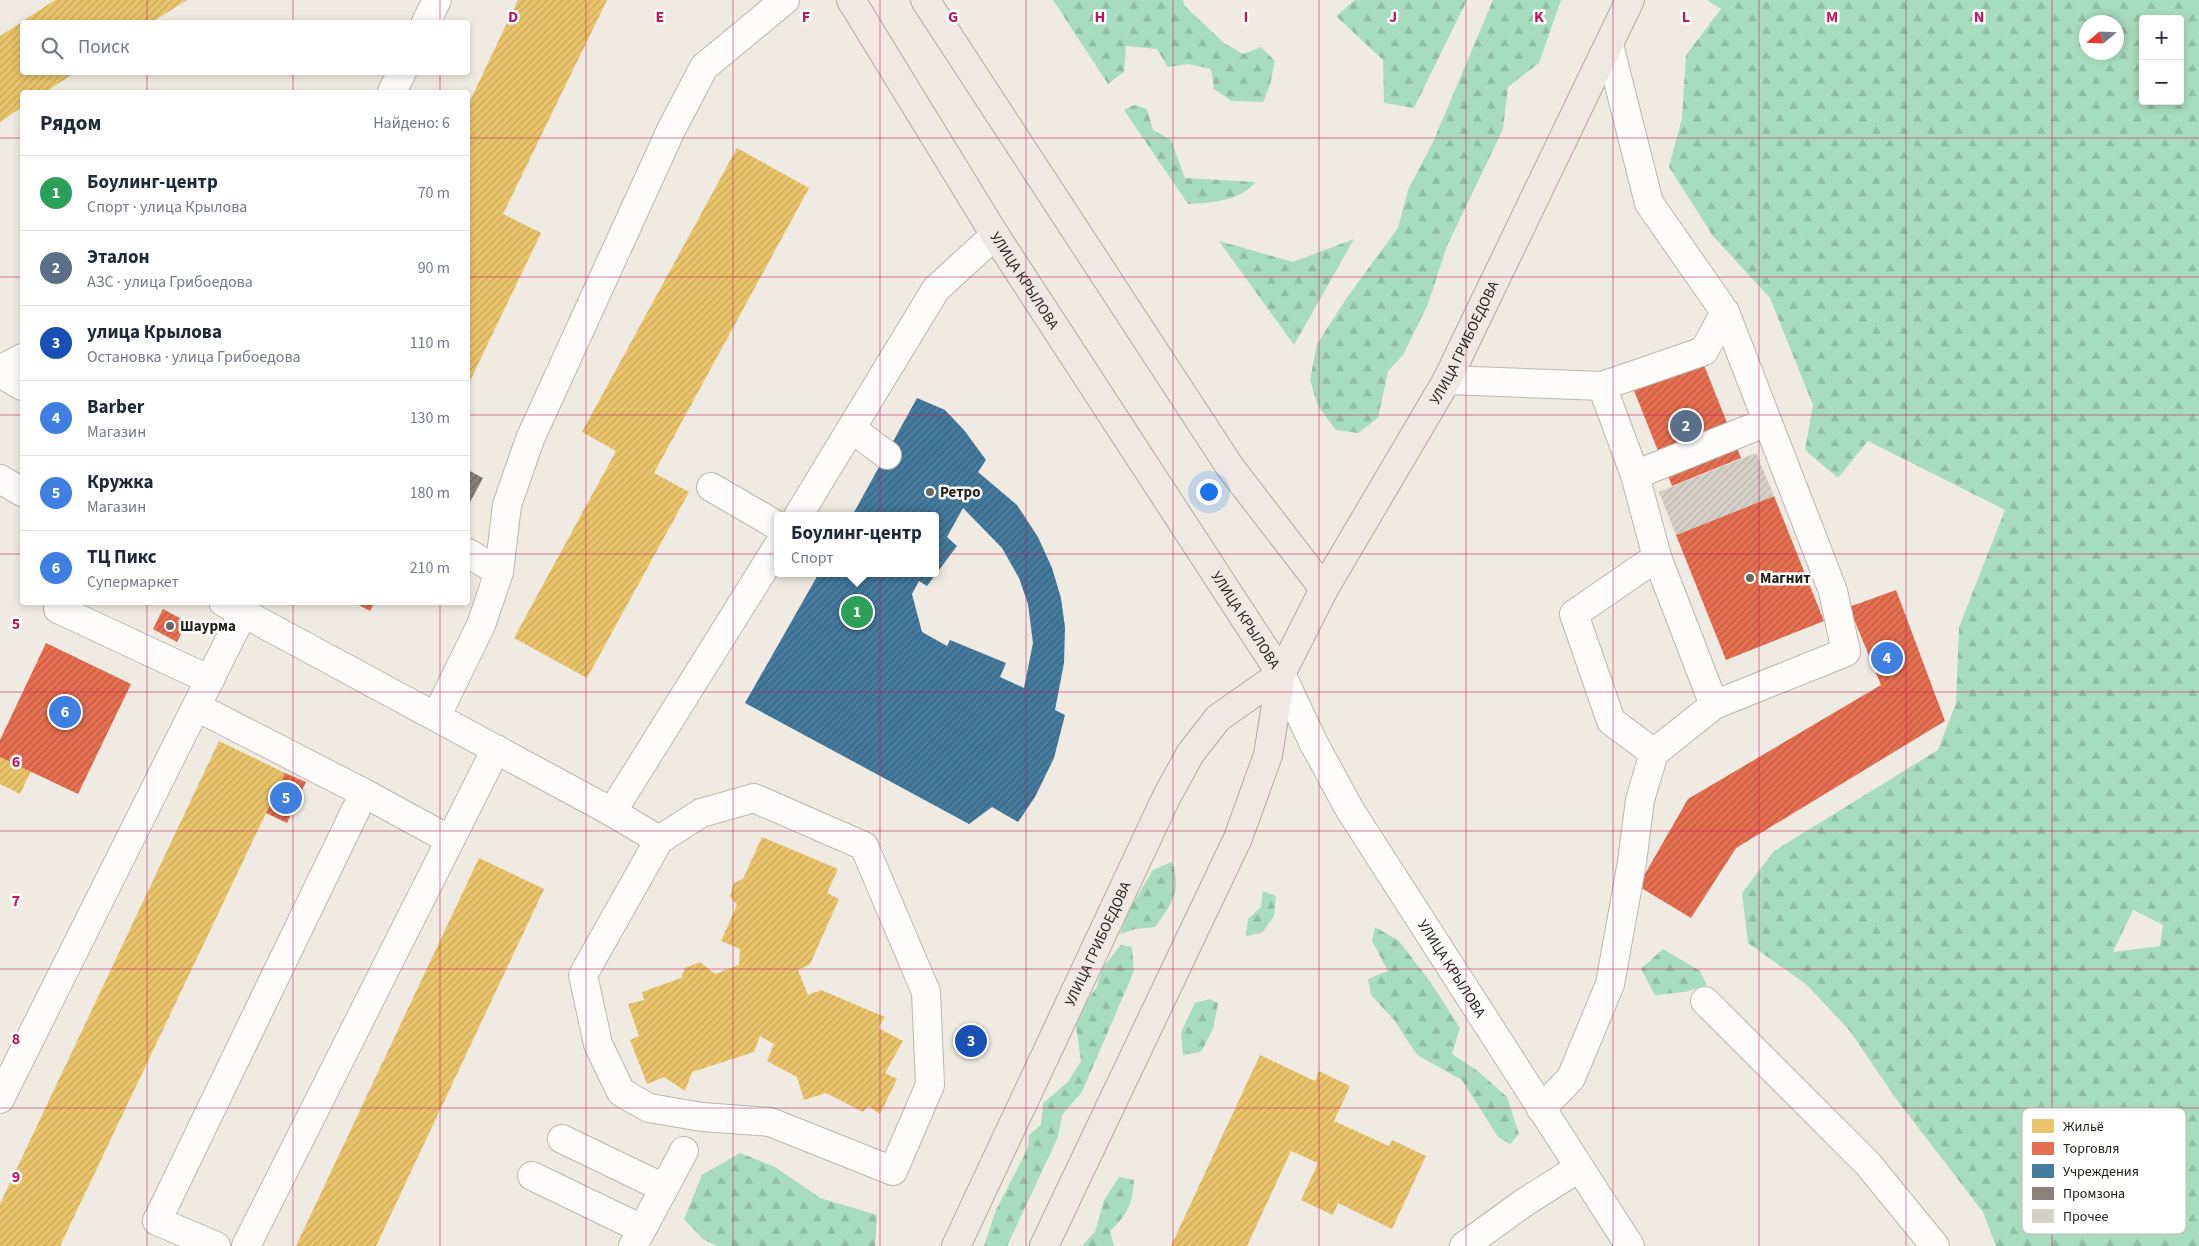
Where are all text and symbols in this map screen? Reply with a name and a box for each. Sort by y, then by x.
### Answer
text: D [508,6,518,28]
text: E [656,6,664,28]
text: F [802,6,810,28]
text: G [948,6,958,28]
text: H [1095,6,1105,28]
text: I [1244,6,1248,28]
text: J [1389,6,1397,28]
text: K [1534,6,1544,28]
text: L [1682,6,1690,28]
text: M [1826,6,1838,28]
text: N [1974,6,1984,28]
north arrow [2079,15,2124,60]
map controls [2139,15,2184,105]
button: + [2139,15,2184,60]
search box [20,20,470,75]
icon: search [38,34,66,62]
text: Поиск [78,34,129,61]
button: − [2139,60,2184,105]
text: Рядом [40,108,101,138]
text: Найдено: 6 [373,112,450,134]
text: Боулинг-центр [87,169,218,196]
text: 1 [52,182,60,204]
text: 70 m [418,182,450,204]
text: Спорт · улица Крылова [87,196,247,218]
street label: УЛИЦА КРЫЛОВА [985,228,1065,334]
text: Эталон [87,244,150,271]
text: 2 [52,257,60,279]
text: 90 m [418,257,450,279]
text: АЗС · улица Грибоедова [87,271,253,293]
street label: УЛИЦА ГРИБОЕДОВА [1424,276,1504,408]
text: улица Крылова [87,319,222,346]
text: 3 [52,332,60,354]
text: 110 m [410,332,450,354]
text: Остановка · улица Грибоедова [87,346,301,368]
text: Barber [87,394,144,421]
text: 4 [52,407,60,429]
text: 130 m [410,407,450,429]
pin: 2 [1670,407,1702,445]
text: Магазин [87,421,146,443]
text: Кружка [87,469,154,496]
your location [1196,479,1222,505]
text: 5 [52,482,60,504]
text: 180 m [410,482,450,504]
place label: Ретро [940,482,981,503]
marker: Ретро [924,486,936,498]
text: Магазин [87,496,146,518]
popup [774,512,939,577]
text: Боулинг-центр [791,520,922,547]
text: ТЦ Пикс [87,544,157,571]
text: Спорт [791,547,834,569]
text: 6 [52,557,60,579]
text: 210 m [410,557,450,579]
street label: УЛИЦА КРЫЛОВА [1206,567,1286,673]
place label: Магнит [1760,568,1811,589]
text: Супермаркет [87,571,179,593]
marker: Магнит [1744,572,1756,584]
pin: 1 [841,593,873,631]
text: 5 [12,613,20,635]
place label: Шаурма [180,616,236,637]
marker: Шаурма [164,620,176,632]
pin: 4 [1871,639,1903,677]
pin: 6 [49,693,81,731]
text: 6 [12,751,20,773]
pin: 5 [270,779,302,817]
street label: УЛИЦА ГРИБОЕДОВА [1059,877,1136,1009]
text: 7 [12,890,20,912]
street label: УЛИЦА КРЫЛОВА [1413,916,1492,1022]
pin: 3 [955,1022,987,1060]
text: 8 [12,1028,20,1050]
legend [2022,1108,2186,1234]
text: Жильё [2063,1117,2104,1137]
text: Торговля [2063,1139,2119,1159]
text: Учреждения [2063,1162,2139,1182]
text: 9 [12,1166,20,1188]
text: Промзона [2063,1184,2125,1204]
text: Прочее [2063,1207,2108,1227]

